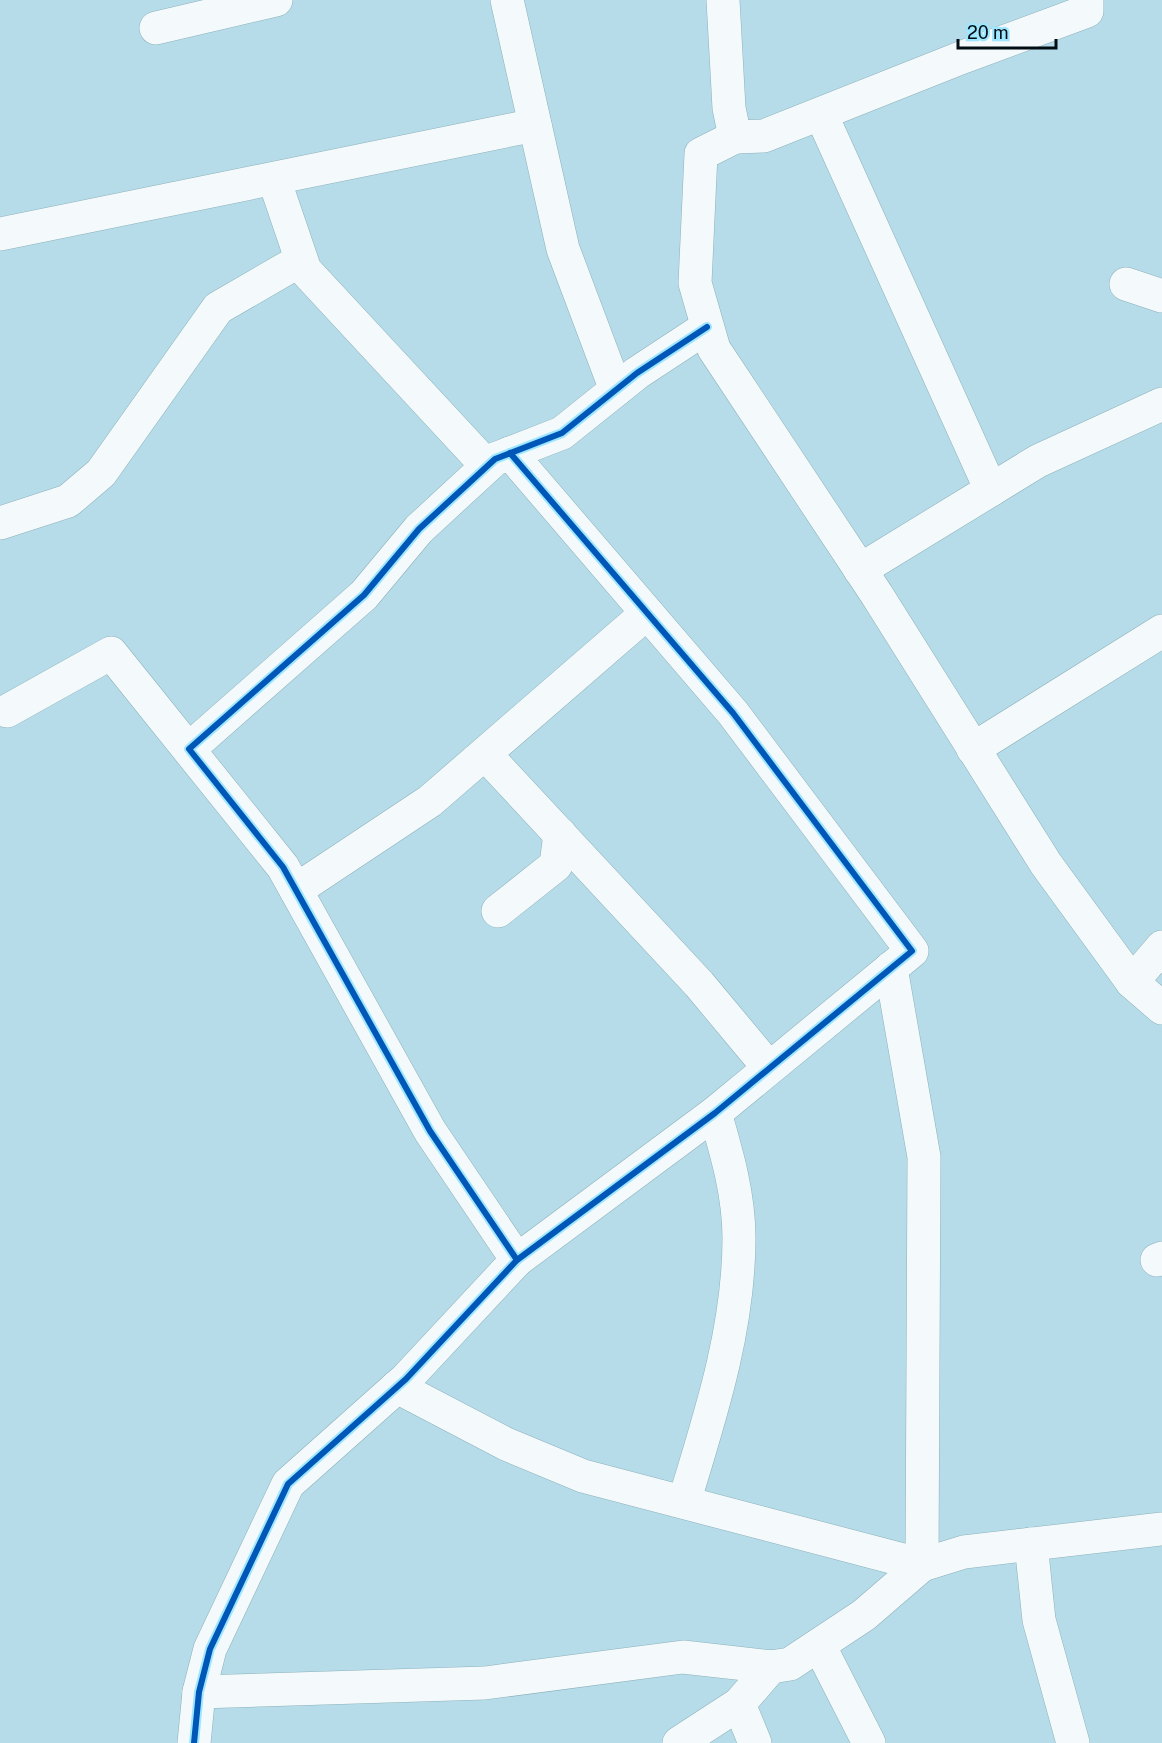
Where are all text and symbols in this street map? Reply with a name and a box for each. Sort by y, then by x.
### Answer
scale bar [958,12,1056,50]
text: 20 m [967,22,1009,43]

